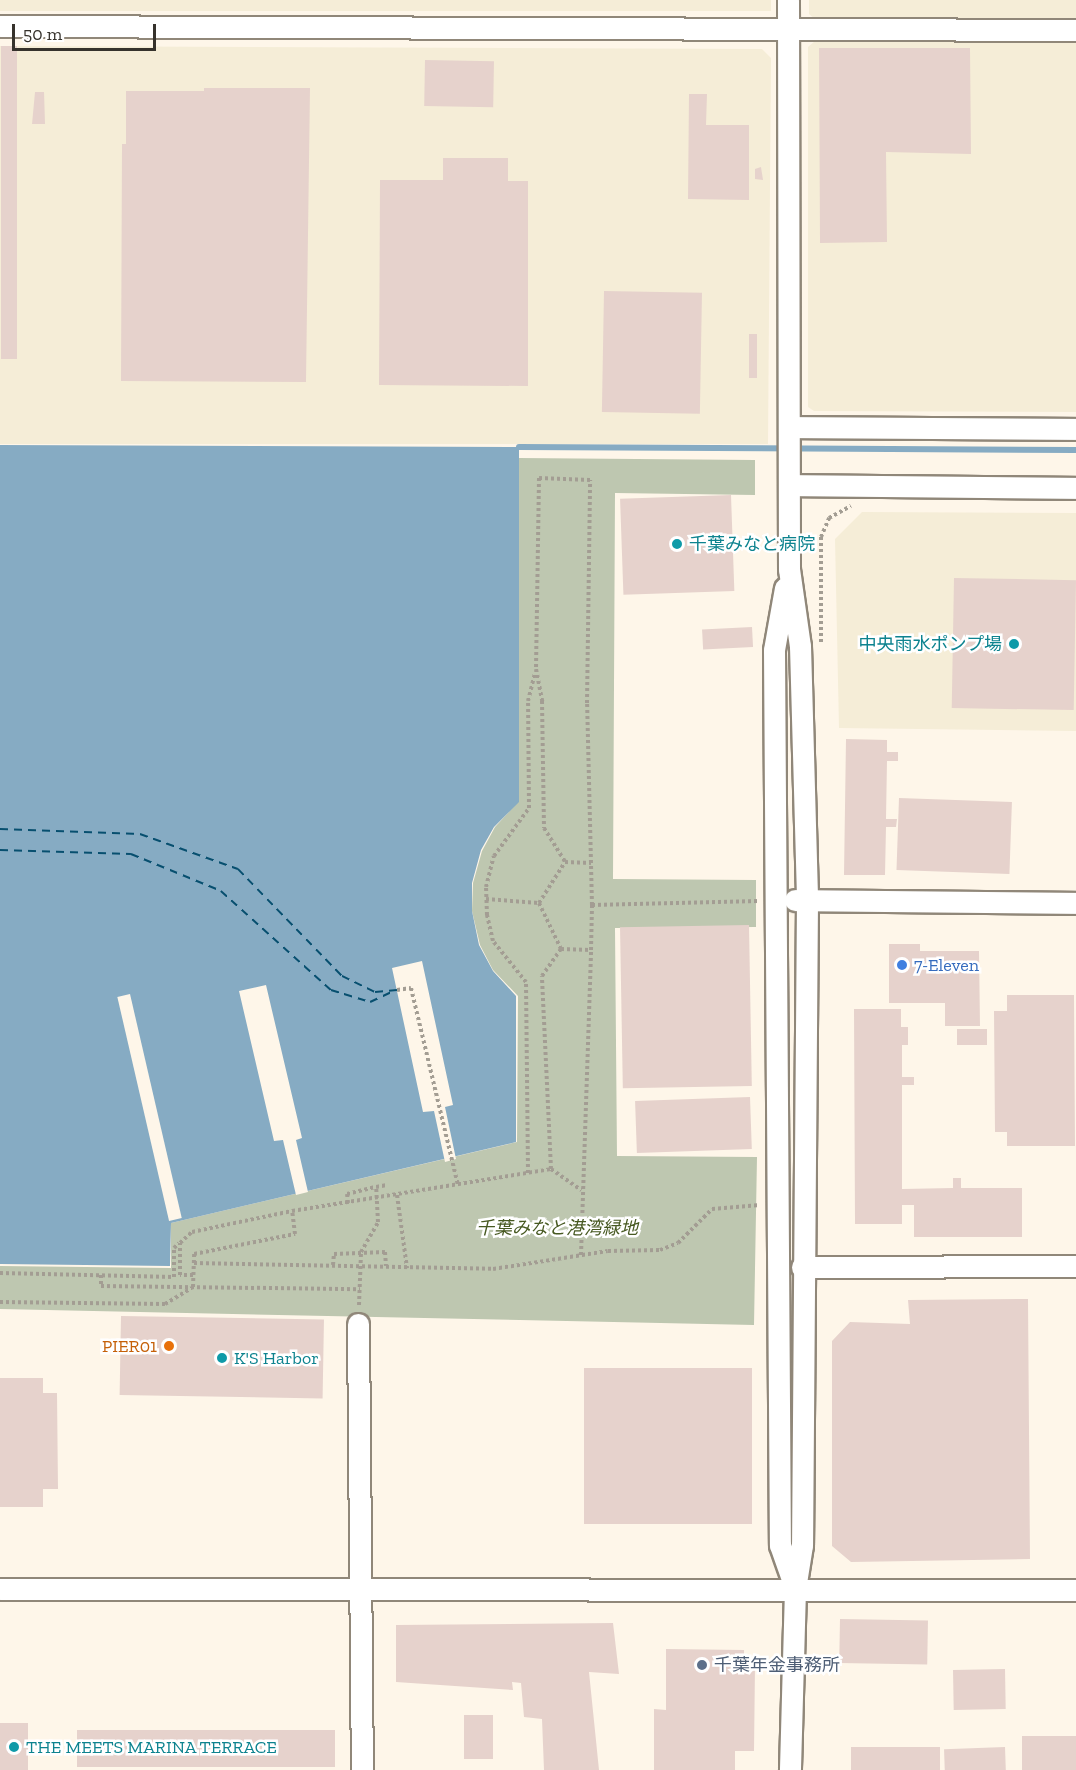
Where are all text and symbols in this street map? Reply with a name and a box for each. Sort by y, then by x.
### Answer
scale bar [15,12,159,50]
text: 50 m [23,23,62,45]
place label: 千葉みなと病院 [689,533,815,555]
marker: 千葉みなと病院 [670,537,684,551]
place label: 中央雨水ポンプ場 [858,633,1002,655]
marker: 中央雨水ポンプ場 [1007,637,1021,651]
place label: 7-Eleven [914,954,979,976]
marker: 7-Eleven [895,958,909,972]
park label: 千葉みなと港湾緑地 [476,1217,638,1239]
place label: PIER01 [102,1335,157,1357]
marker: PIER01 [162,1339,176,1353]
place label: K'S Harbor [234,1347,319,1369]
marker: K'S Harbor [215,1351,229,1365]
place label: 千葉年金事務所 [714,1654,840,1676]
marker: 千葉年金事務所 [695,1658,709,1672]
place label: THE MEETS MARINA TERRACE [26,1736,278,1758]
marker: THE MEETS MARINA TERRACE [7,1740,21,1754]

